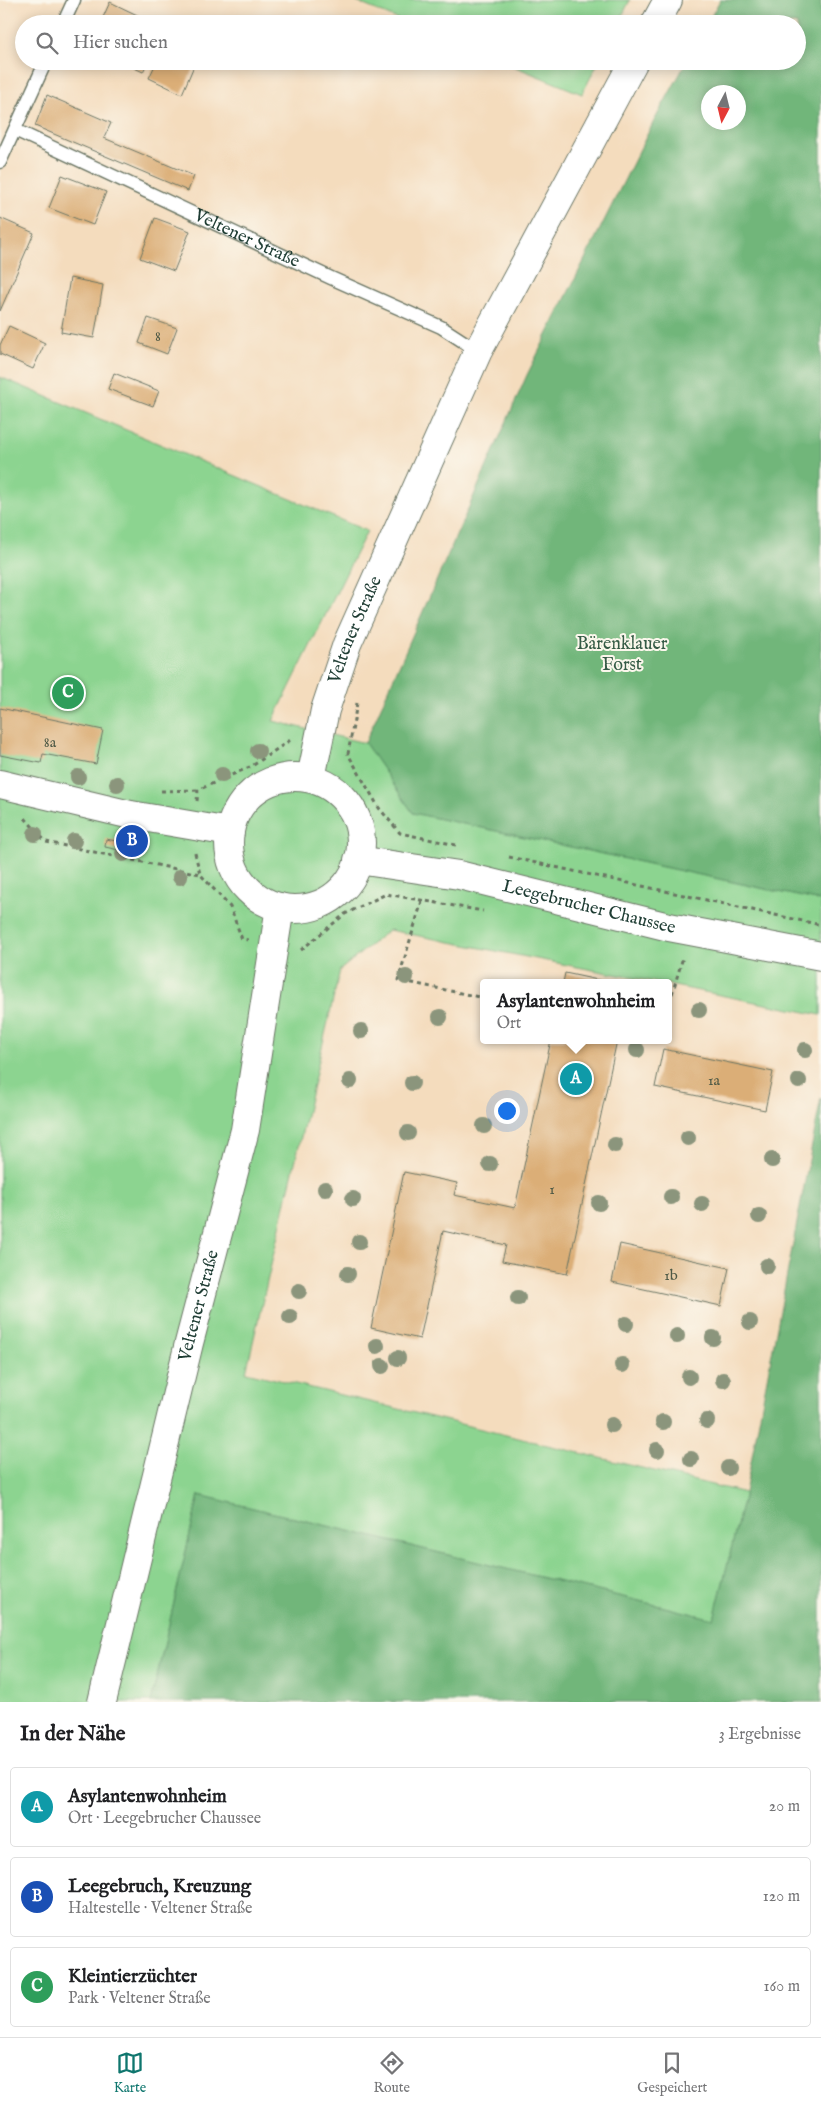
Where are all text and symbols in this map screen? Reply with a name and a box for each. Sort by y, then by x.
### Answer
search box [15,15,806,70]
icon: search [33,29,61,57]
text: Hier suchen [73,31,168,55]
north arrow [701,85,746,130]
street label: Veltener Straße [189,204,303,273]
house number: 8 [155,327,161,346]
street label: Veltener Straße [323,573,387,688]
park label: Bärenklauer Forst [577,633,668,677]
pin: C [52,674,84,712]
house number: 8a [44,733,57,752]
pin: B [116,822,148,860]
street label: Leegebrucher Chaussee [500,875,678,940]
popup [480,979,672,1044]
text: Asylantenwohnheim [497,990,655,1014]
text: Ort [497,1014,521,1034]
pin: A [560,1060,592,1098]
house number: 1a [708,1071,721,1090]
your location [494,1098,520,1124]
house number: 1 [549,1180,555,1199]
street label: Veltener Straße [173,1247,224,1365]
house number: 1b [664,1266,678,1285]
text: In der Nähe [20,1721,126,1748]
text: 3 Ergebnisse [719,1725,801,1745]
text: Asylantenwohnheim [68,1785,227,1809]
text: A [32,1797,42,1817]
text: 20 m [769,1797,800,1817]
text: Ort · Leegebrucher Chaussee [68,1809,261,1829]
text: Leegebruch, Kreuzung [68,1875,251,1899]
text: B [32,1887,42,1907]
text: 120 m [763,1887,800,1907]
text: Haltestelle · Veltener Straße [68,1899,252,1919]
text: Kleintierzüchter [68,1965,197,1989]
text: C [31,1977,43,1997]
text: 160 m [764,1977,800,1997]
text: Park · Veltener Straße [68,1989,210,2009]
tab: Karte [114,2049,146,2097]
tab: Route [373,2049,410,2097]
tab: Gespeichert [637,2049,707,2097]

